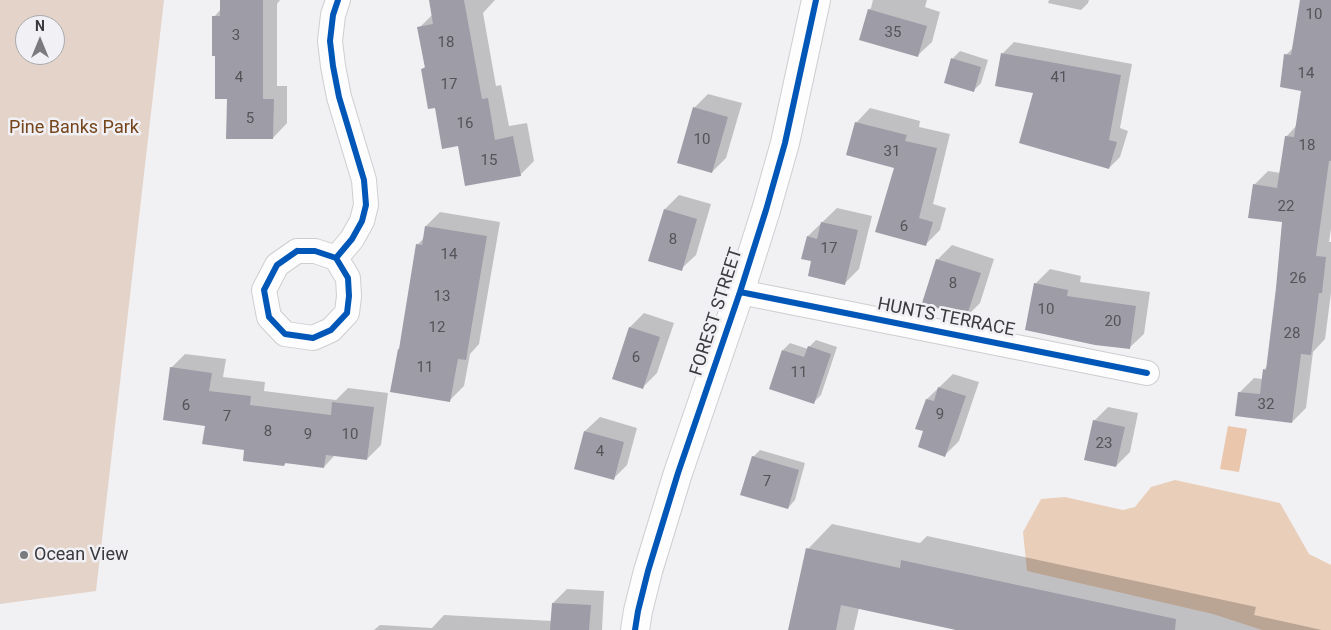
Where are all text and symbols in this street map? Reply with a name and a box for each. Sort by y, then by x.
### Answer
house number: 10 [1306,6,1322,24]
north arrow [15,15,65,65]
text: N [35,18,45,34]
house number: 35 [885,24,901,42]
house number: 3 [232,27,240,45]
house number: 18 [438,34,454,52]
house number: 14 [1298,65,1314,83]
house number: 4 [235,69,243,87]
house number: 41 [1051,69,1067,87]
house number: 17 [441,76,457,94]
house number: 5 [246,110,254,128]
house number: 16 [457,115,473,133]
park label: Pine Banks Park [9,117,139,139]
house number: 10 [694,131,710,149]
house number: 18 [1299,137,1315,155]
house number: 31 [884,143,900,161]
house number: 15 [481,152,497,170]
house number: 22 [1278,198,1294,216]
house number: 6 [900,218,908,236]
house number: 8 [669,231,677,249]
house number: 17 [821,240,837,258]
street label: FOREST STREET [686,245,748,379]
house number: 14 [441,246,457,264]
house number: 26 [1290,270,1306,288]
house number: 8 [949,275,957,293]
house number: 13 [434,288,450,306]
street label: HUNTS TERRACE [875,294,1017,342]
house number: 10 [1038,301,1054,319]
house number: 20 [1105,313,1121,331]
house number: 12 [429,319,445,337]
house number: 28 [1284,325,1300,343]
house number: 6 [632,349,640,367]
house number: 11 [417,359,433,377]
house number: 11 [791,364,807,382]
house number: 32 [1258,396,1274,414]
house number: 6 [182,397,190,415]
house number: 9 [936,406,944,424]
house number: 7 [223,408,231,426]
house number: 8 [264,423,272,441]
house number: 9 [304,426,312,444]
house number: 10 [342,426,358,444]
house number: 23 [1096,435,1112,453]
house number: 4 [596,443,604,461]
house number: 7 [763,473,771,491]
place label: Ocean View [34,544,128,566]
marker: Ocean View [18,549,30,561]

